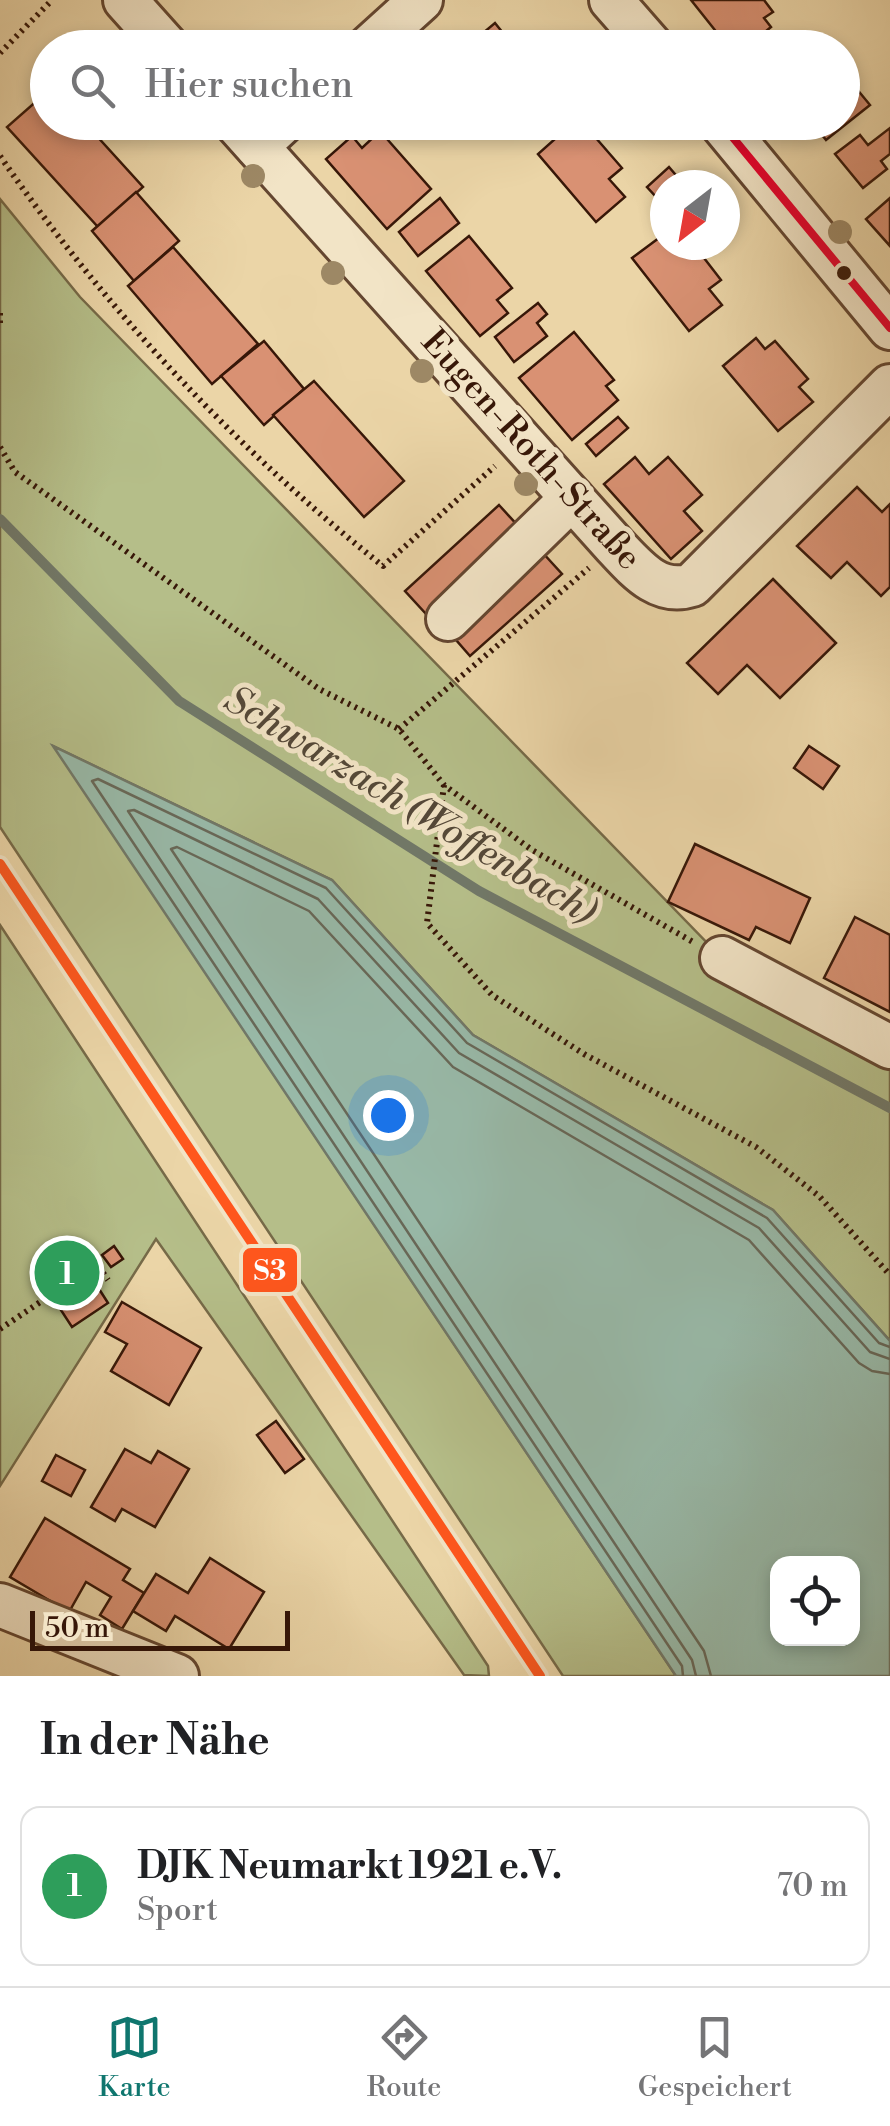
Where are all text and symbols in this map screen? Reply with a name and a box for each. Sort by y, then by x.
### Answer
search box [30,30,860,140]
icon: search [65,58,120,113]
text: Hier suchen [145,62,353,109]
north arrow [650,170,740,260]
unlabelled marker [834,263,854,283]
street label: Eugen-Roth-Straße [412,321,650,579]
water label: Schwarzach (Woffenbach) [216,676,605,936]
your location [363,1090,414,1141]
pin: 1 [34,1236,100,1310]
line badge: S3 [241,1246,299,1294]
text: S3 [254,1254,286,1289]
map controls [770,1556,860,1646]
button: locate [770,1556,860,1646]
scale bar [30,1606,290,1650]
text: 50 m [45,1611,109,1646]
text: In der Nähe [40,1715,270,1768]
text: DJK Neumarkt 1921 e.V. [137,1843,562,1890]
text: 1 [67,1866,82,1906]
text: 70 m [777,1866,848,1906]
text: Sport [137,1890,218,1930]
tab: Karte [98,2010,171,2105]
tab: Route [367,2010,441,2105]
tab: Gespeichert [638,2010,792,2105]

